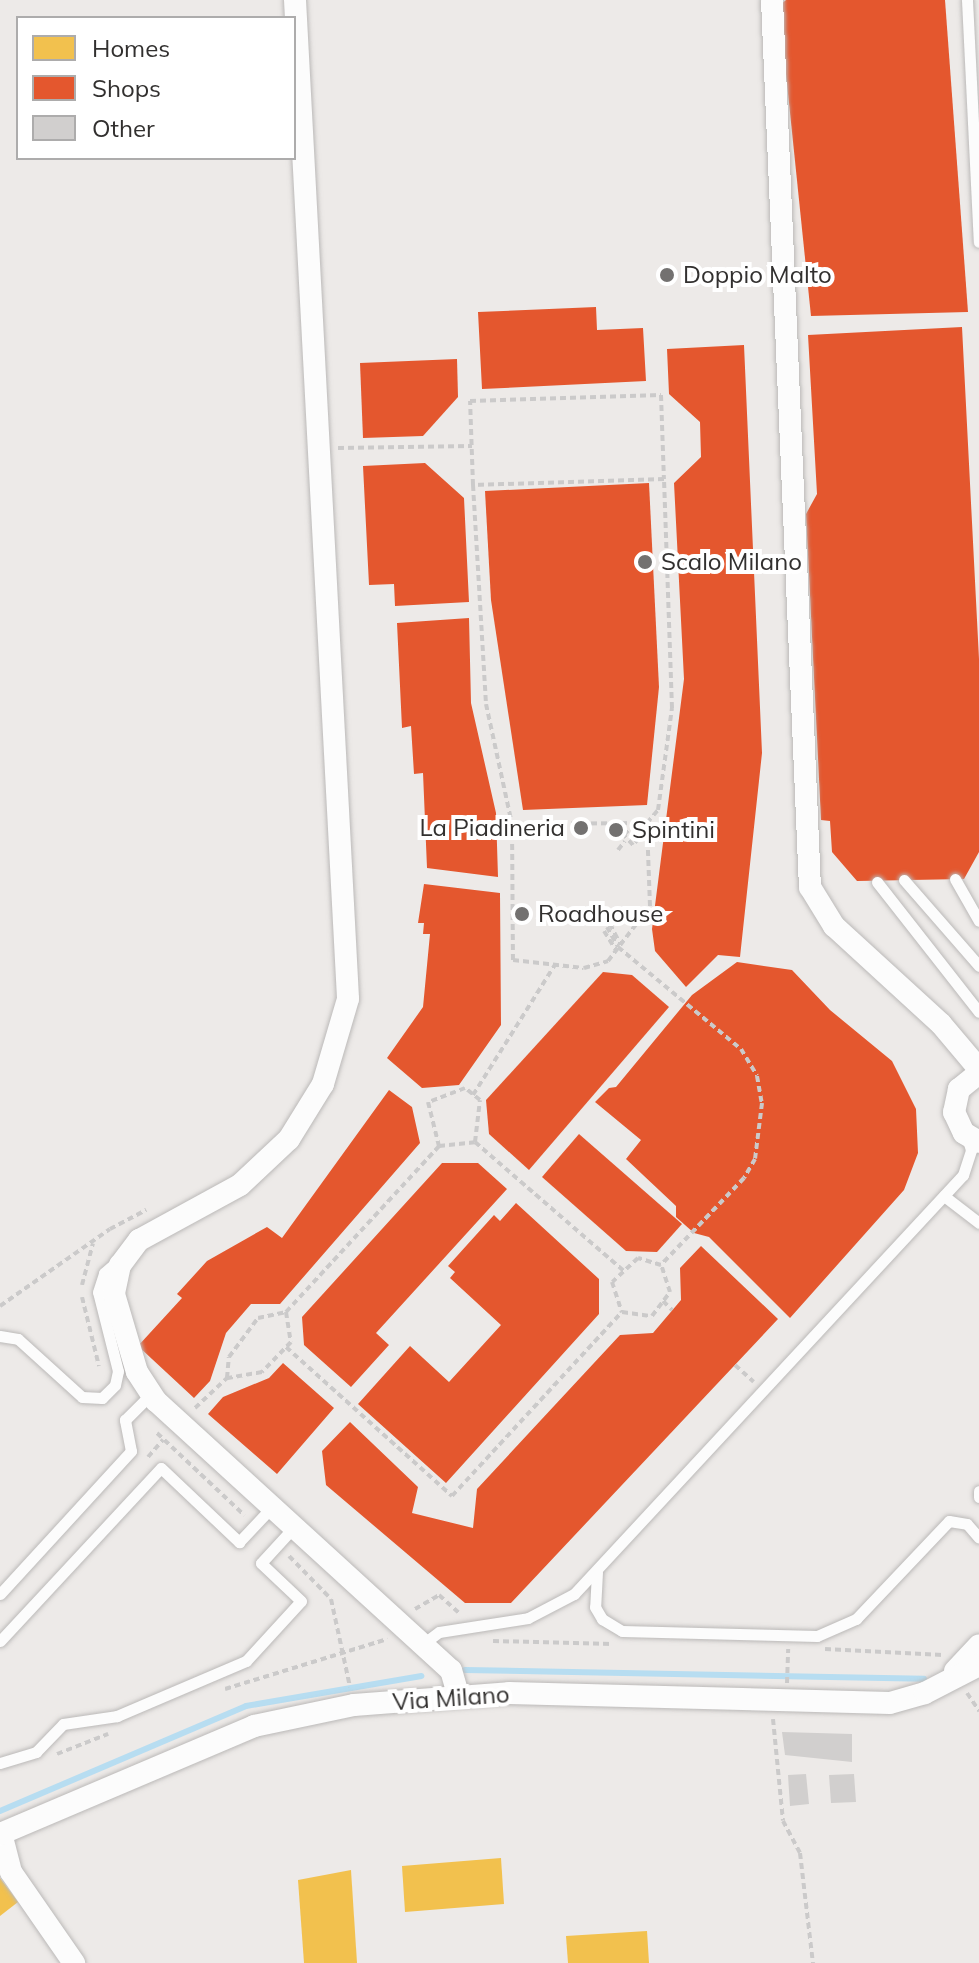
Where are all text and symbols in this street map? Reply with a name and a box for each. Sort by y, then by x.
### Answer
legend [16,16,296,160]
text: Homes [92,33,170,63]
text: Shops [92,73,161,103]
text: Other [92,113,155,143]
place label: Doppio Malto [683,261,832,289]
marker: Doppio Malto [658,266,676,284]
place label: Scalo Milano [661,548,802,576]
marker: Scalo Milano [636,553,654,571]
place label: La Piadineria [419,814,565,842]
place label: Spintini [632,816,715,844]
marker: La Piadineria [572,819,590,837]
marker: Spintini [607,821,625,839]
place label: Roadhouse [538,900,663,928]
marker: Roadhouse [513,905,531,923]
street label: Via Milano [391,1680,511,1716]

